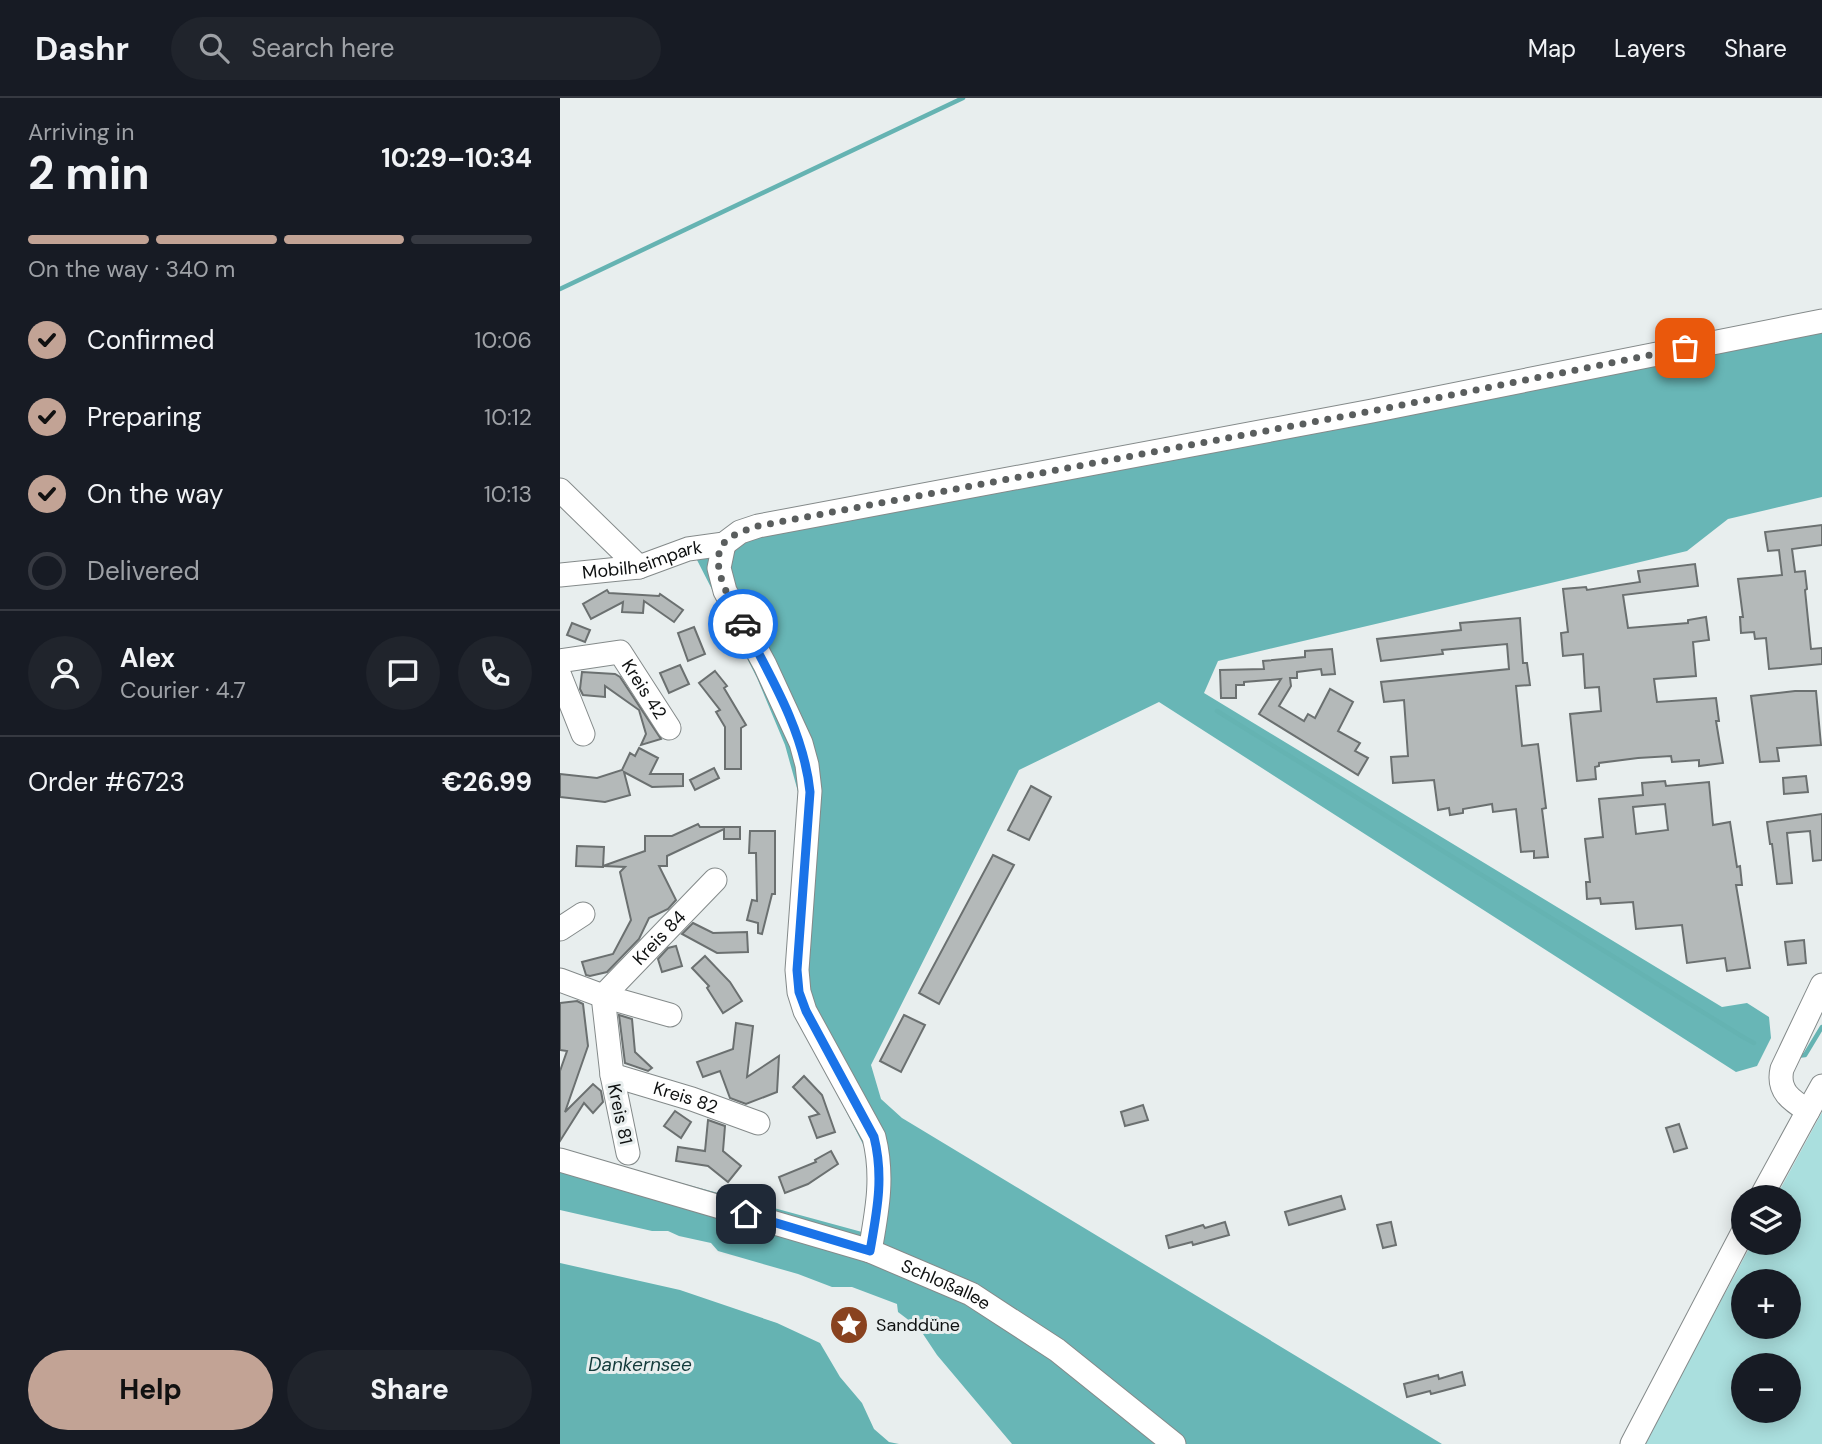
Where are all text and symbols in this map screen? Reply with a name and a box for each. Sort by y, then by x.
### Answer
search box [171,17,661,80]
text: Dashr [35,27,129,70]
icon: search [195,29,233,67]
text: Search here [251,31,395,65]
text: Map [1528,33,1576,64]
text: Layers [1614,33,1686,64]
text: Share [1724,33,1787,64]
text: Arriving in [28,117,134,147]
text: 10:29–10:34 [381,141,532,175]
text: 2 min [28,143,150,203]
text: On the way · 340 m [28,254,235,284]
pin [1655,318,1715,378]
icon: check [28,321,66,359]
text: Confirmed [87,323,214,357]
text: 10:06 [474,325,532,355]
icon: bag [1666,329,1704,367]
icon: check [28,398,66,436]
text: Preparing [87,400,202,434]
text: 10:12 [484,402,532,432]
icon: check [28,475,66,513]
text: On the way [87,477,223,511]
text: 10:13 [484,479,532,509]
street label: Mobilheimpark [581,535,704,585]
text: Delivered [87,554,200,588]
courier [708,589,778,659]
icon: car [724,605,762,643]
button: person [28,636,102,710]
button: chat [366,636,440,710]
button: phone [458,636,532,710]
text: Alex [120,641,175,675]
street label: Kreis 42 [616,655,672,724]
text: Courier · 4.7 [120,675,246,705]
text: Order #6723 [28,765,185,799]
text: €26.99 [442,765,532,799]
street label: Kreis 84 [627,905,691,970]
street label: Kreis 82 [651,1076,721,1119]
street label: Kreis 81 [602,1081,638,1147]
pin [716,1184,776,1244]
map controls [1731,1185,1801,1423]
button: layers [1731,1185,1801,1255]
icon: home [727,1195,765,1233]
street label: Schloßallee [897,1254,995,1316]
button: + [1731,1269,1801,1339]
place icon: Sanddüne [828,1304,870,1346]
place label: Sanddüne [876,1313,960,1337]
button: Help [28,1350,273,1430]
button: Share [287,1350,532,1430]
water label: Dankernsee [588,1352,692,1377]
button: − [1731,1353,1801,1423]

